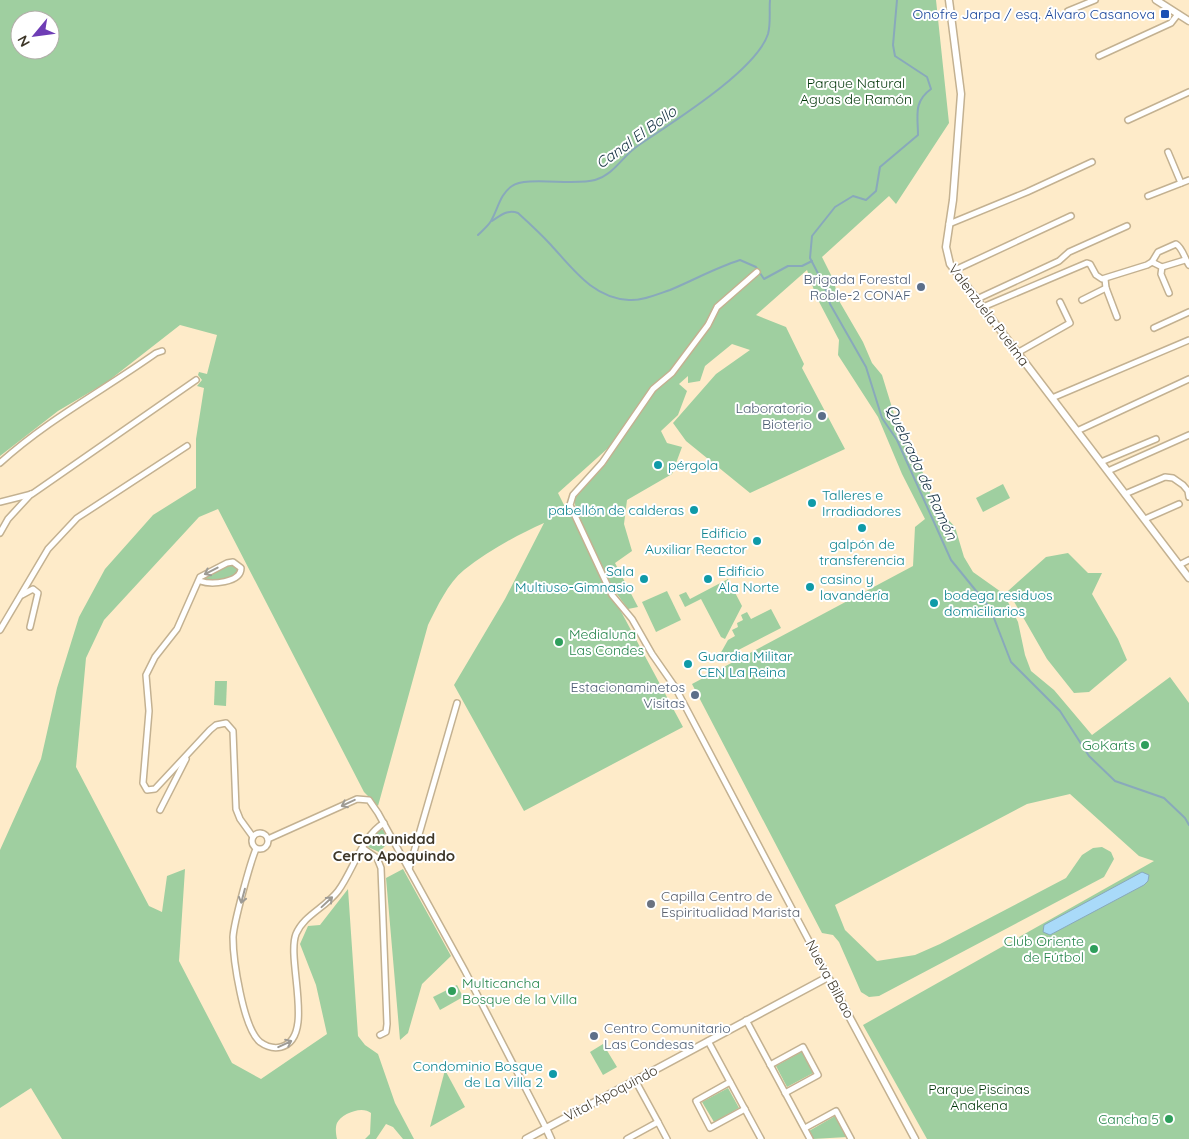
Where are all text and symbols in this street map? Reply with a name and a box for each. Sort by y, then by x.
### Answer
place label: Onofre Jarpa / esq. Álvaro Casanova [912,5,1155,23]
marker: Onofre Jarpa / esq. Álvaro Casanova [1159,8,1171,20]
north arrow [10,10,60,60]
text: N [13,32,34,50]
park label: Parque Natural Aguas de Ramón [800,74,912,108]
water label: Canal El Bollo [592,101,681,173]
street label: Valenzuela Puelma [945,260,1033,370]
place label: Brigada Forestal Roble-2 CONAF [803,270,911,304]
marker: Brigada Forestal Roble-2 CONAF [915,281,927,293]
place label: Laboratorio Bioterio [735,399,812,433]
water label: Quebrada de Ramón [882,401,962,543]
marker: Laboratorio Bioterio [816,410,828,422]
place label: pérgola [668,456,718,474]
marker: pérgola [652,459,664,471]
place label: Talleres e Irradiadores [822,486,901,520]
marker: Talleres e Irradiadores [806,497,818,509]
place label: pabellón de calderas [548,501,684,519]
marker: pabellón de calderas [688,504,700,516]
marker: galpón de transferencia [856,522,868,534]
place label: Edificio Auxiliar Reactor [645,524,748,558]
marker: Edificio Auxiliar Reactor [751,535,763,547]
place label: galpón de transferencia [819,535,905,569]
place label: Sala Multiuso-Gimnasio [515,562,634,596]
place label: Edificio Ala Norte [718,562,779,596]
one-way arrow [204,567,219,576]
place label: casino y lavandería [820,570,889,604]
marker: Sala Multiuso-Gimnasio [638,573,650,585]
marker: Edificio Ala Norte [702,573,714,585]
marker: casino y lavandería [804,581,816,593]
place label: bodega residuos domiciliarios [944,586,1053,620]
marker: bodega residuos domiciliarios [928,597,940,609]
place label: Medialuna Las Condes [569,625,644,659]
marker: Medialuna Las Condes [553,636,565,648]
place label: Guardia Militar CEN La Reina [698,647,793,681]
marker: Guardia Militar CEN La Reina [682,658,694,670]
place label: Estacionaminetos Visitas [571,678,685,712]
marker: Estacionaminetos Visitas [689,689,701,701]
place label: GoKarts [1082,736,1135,754]
marker: GoKarts [1139,739,1151,751]
one-way arrow [341,799,356,809]
district label: Comunidad Cerro Apoquindo [333,829,455,865]
one-way arrow [238,887,247,903]
place label: Capilla Centro de Espiritualidad Marista [661,887,800,921]
one-way arrow [321,897,334,908]
marker: Capilla Centro de Espiritualidad Marista [645,898,657,910]
place label: Club Oriente de Fútbol [1004,932,1084,966]
street label: Nueva Bilbao [802,937,858,1021]
marker: Club Oriente de Fútbol [1088,943,1100,955]
place label: Multicancha Bosque de la Villa [462,974,577,1008]
marker: Multicancha Bosque de la Villa [446,985,458,997]
place label: Centro Comunitario Las Condesas [604,1019,731,1053]
marker: Centro Comunitario Las Condesas [588,1030,600,1042]
one-way arrow [277,1039,292,1049]
place label: Condominio Bosque de La Villa 2 [413,1057,543,1091]
street label: Vital Apoquindo [561,1061,661,1125]
marker: Condominio Bosque de La Villa 2 [547,1068,559,1080]
park label: Parque Piscinas Anakena [928,1080,1030,1114]
place label: Cancha 5 [1098,1110,1159,1128]
marker: Cancha 5 [1163,1113,1175,1125]

